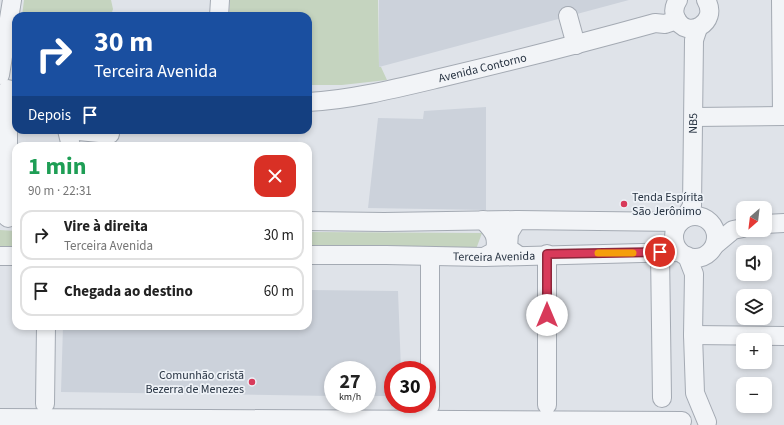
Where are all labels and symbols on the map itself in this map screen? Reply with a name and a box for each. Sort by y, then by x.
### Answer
street label: Avenida Contorno [437,49,528,87]
street label: NB5 [685,113,702,134]
place label: Tenda Espírita São Jerônimo [632,189,703,220]
marker: Tenda Espírita São Jerônimo [619,199,629,209]
north arrow [736,201,772,237]
pin [643,235,677,269]
street label: Terceira Avenida [453,248,535,266]
position arrow [526,294,568,336]
speed limit sign: 30 [384,361,436,413]
place label: Comunhão cristã Bezerra de Menezes [145,367,244,398]
marker: Comunhão cristã Bezerra de Menezes [247,377,257,387]

